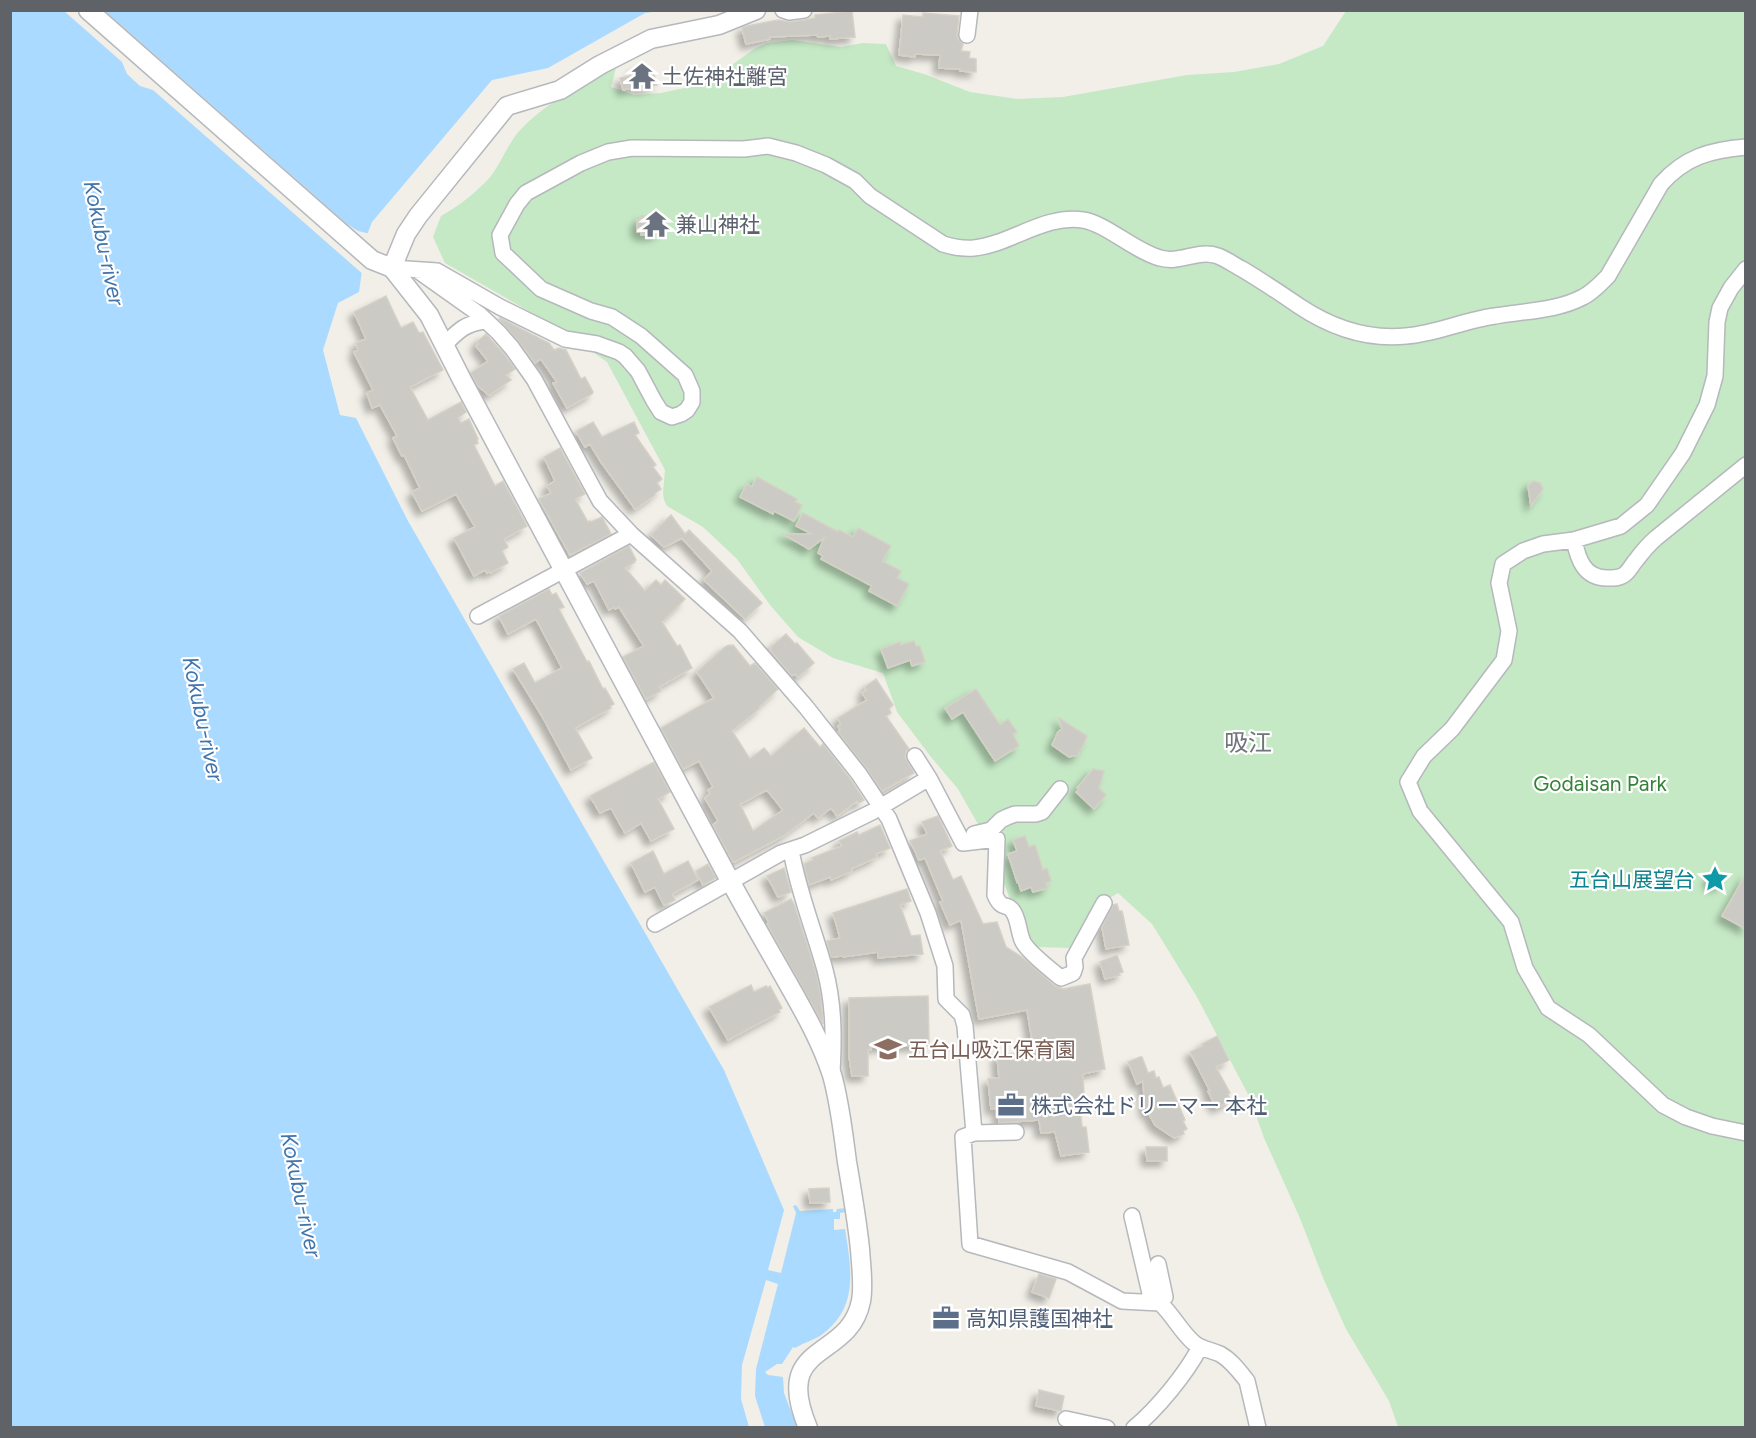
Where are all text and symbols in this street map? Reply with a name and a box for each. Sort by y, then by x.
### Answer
temple icon: 土佐神社離宮 [627,61,657,91]
place label: 土佐神社離宮 [662,64,788,89]
water label: Kokubu-river [78,178,131,309]
temple icon: 兼山神社 [641,209,671,239]
place label: 兼山神社 [676,212,760,237]
water label: Kokubu-river [177,654,230,785]
district label: 吸江 [1224,728,1272,757]
park label: Godaisan Park [1533,771,1667,796]
place icon: 五台山展望台 [1700,864,1730,894]
place label: 五台山展望台 [1569,867,1695,892]
school or university icon: 五台山吸江保育園 [873,1034,903,1064]
place label: 五台山吸江保育園 [908,1037,1076,1062]
office icon: 株式会社ドリーマー 本社 [996,1090,1026,1120]
place label: 株式会社ドリーマー 本社 [1031,1093,1267,1118]
water label: Kokubu-river [275,1130,328,1261]
office icon: 高知県護国神社 [931,1303,961,1333]
place label: 高知県護国神社 [966,1306,1113,1331]

